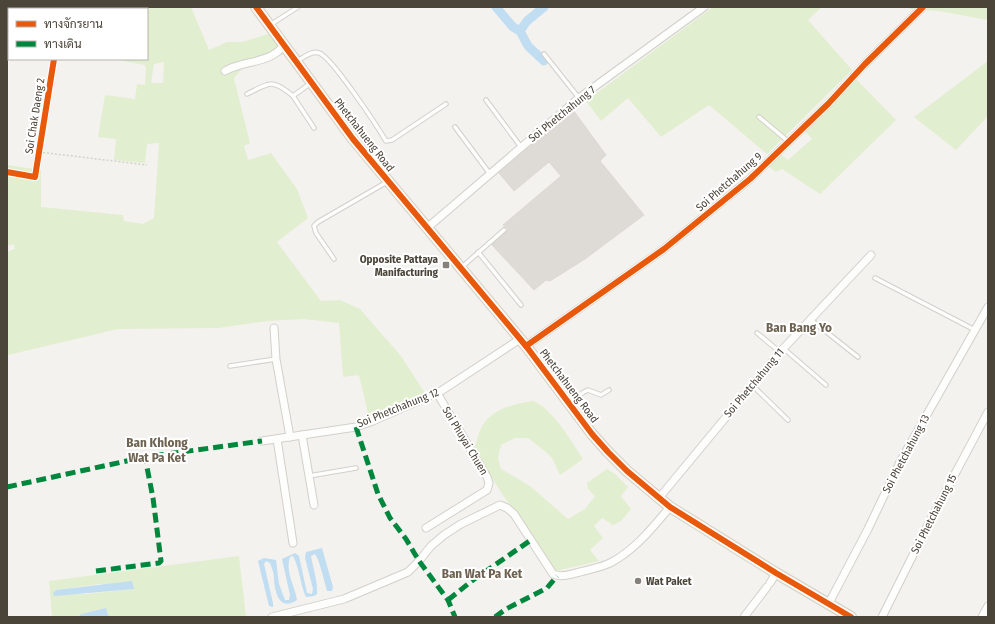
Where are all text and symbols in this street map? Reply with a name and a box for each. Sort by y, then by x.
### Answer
legend [8,8,148,60]
text: ทางจักรยาน [44,17,103,31]
text: ทางเดิน [44,37,82,51]
street label: Soi Chak Daeng 2 [23,77,47,155]
street label: Soi Phetchahung 7 [526,83,598,145]
street label: Phetchahueng Road [331,96,397,174]
street label: Soi Phetchahung 9 [693,150,765,214]
place label: Opposite Pattaya Manifacturing [360,253,439,279]
marker: Opposite Pattaya Manifacturing [441,260,451,270]
district label: Ban Bang Yo [766,320,832,335]
street label: Phetchahueng Road [537,346,601,426]
street label: Soi Phetchahung 11 [721,346,787,420]
street label: Soi Phetchahung 12 [355,386,441,430]
street label: Soi Phuyai Chuen [439,404,491,478]
street label: Soi Phetchahung 13 [880,412,932,495]
district label: Ban Khlong Wat Pa Ket [126,435,188,465]
street label: Soi Phetchahung 15 [908,472,960,556]
district label: Ban Wat Pa Ket [442,566,523,581]
place label: Wat Paket [646,575,692,588]
marker: Wat Paket [633,576,643,586]

